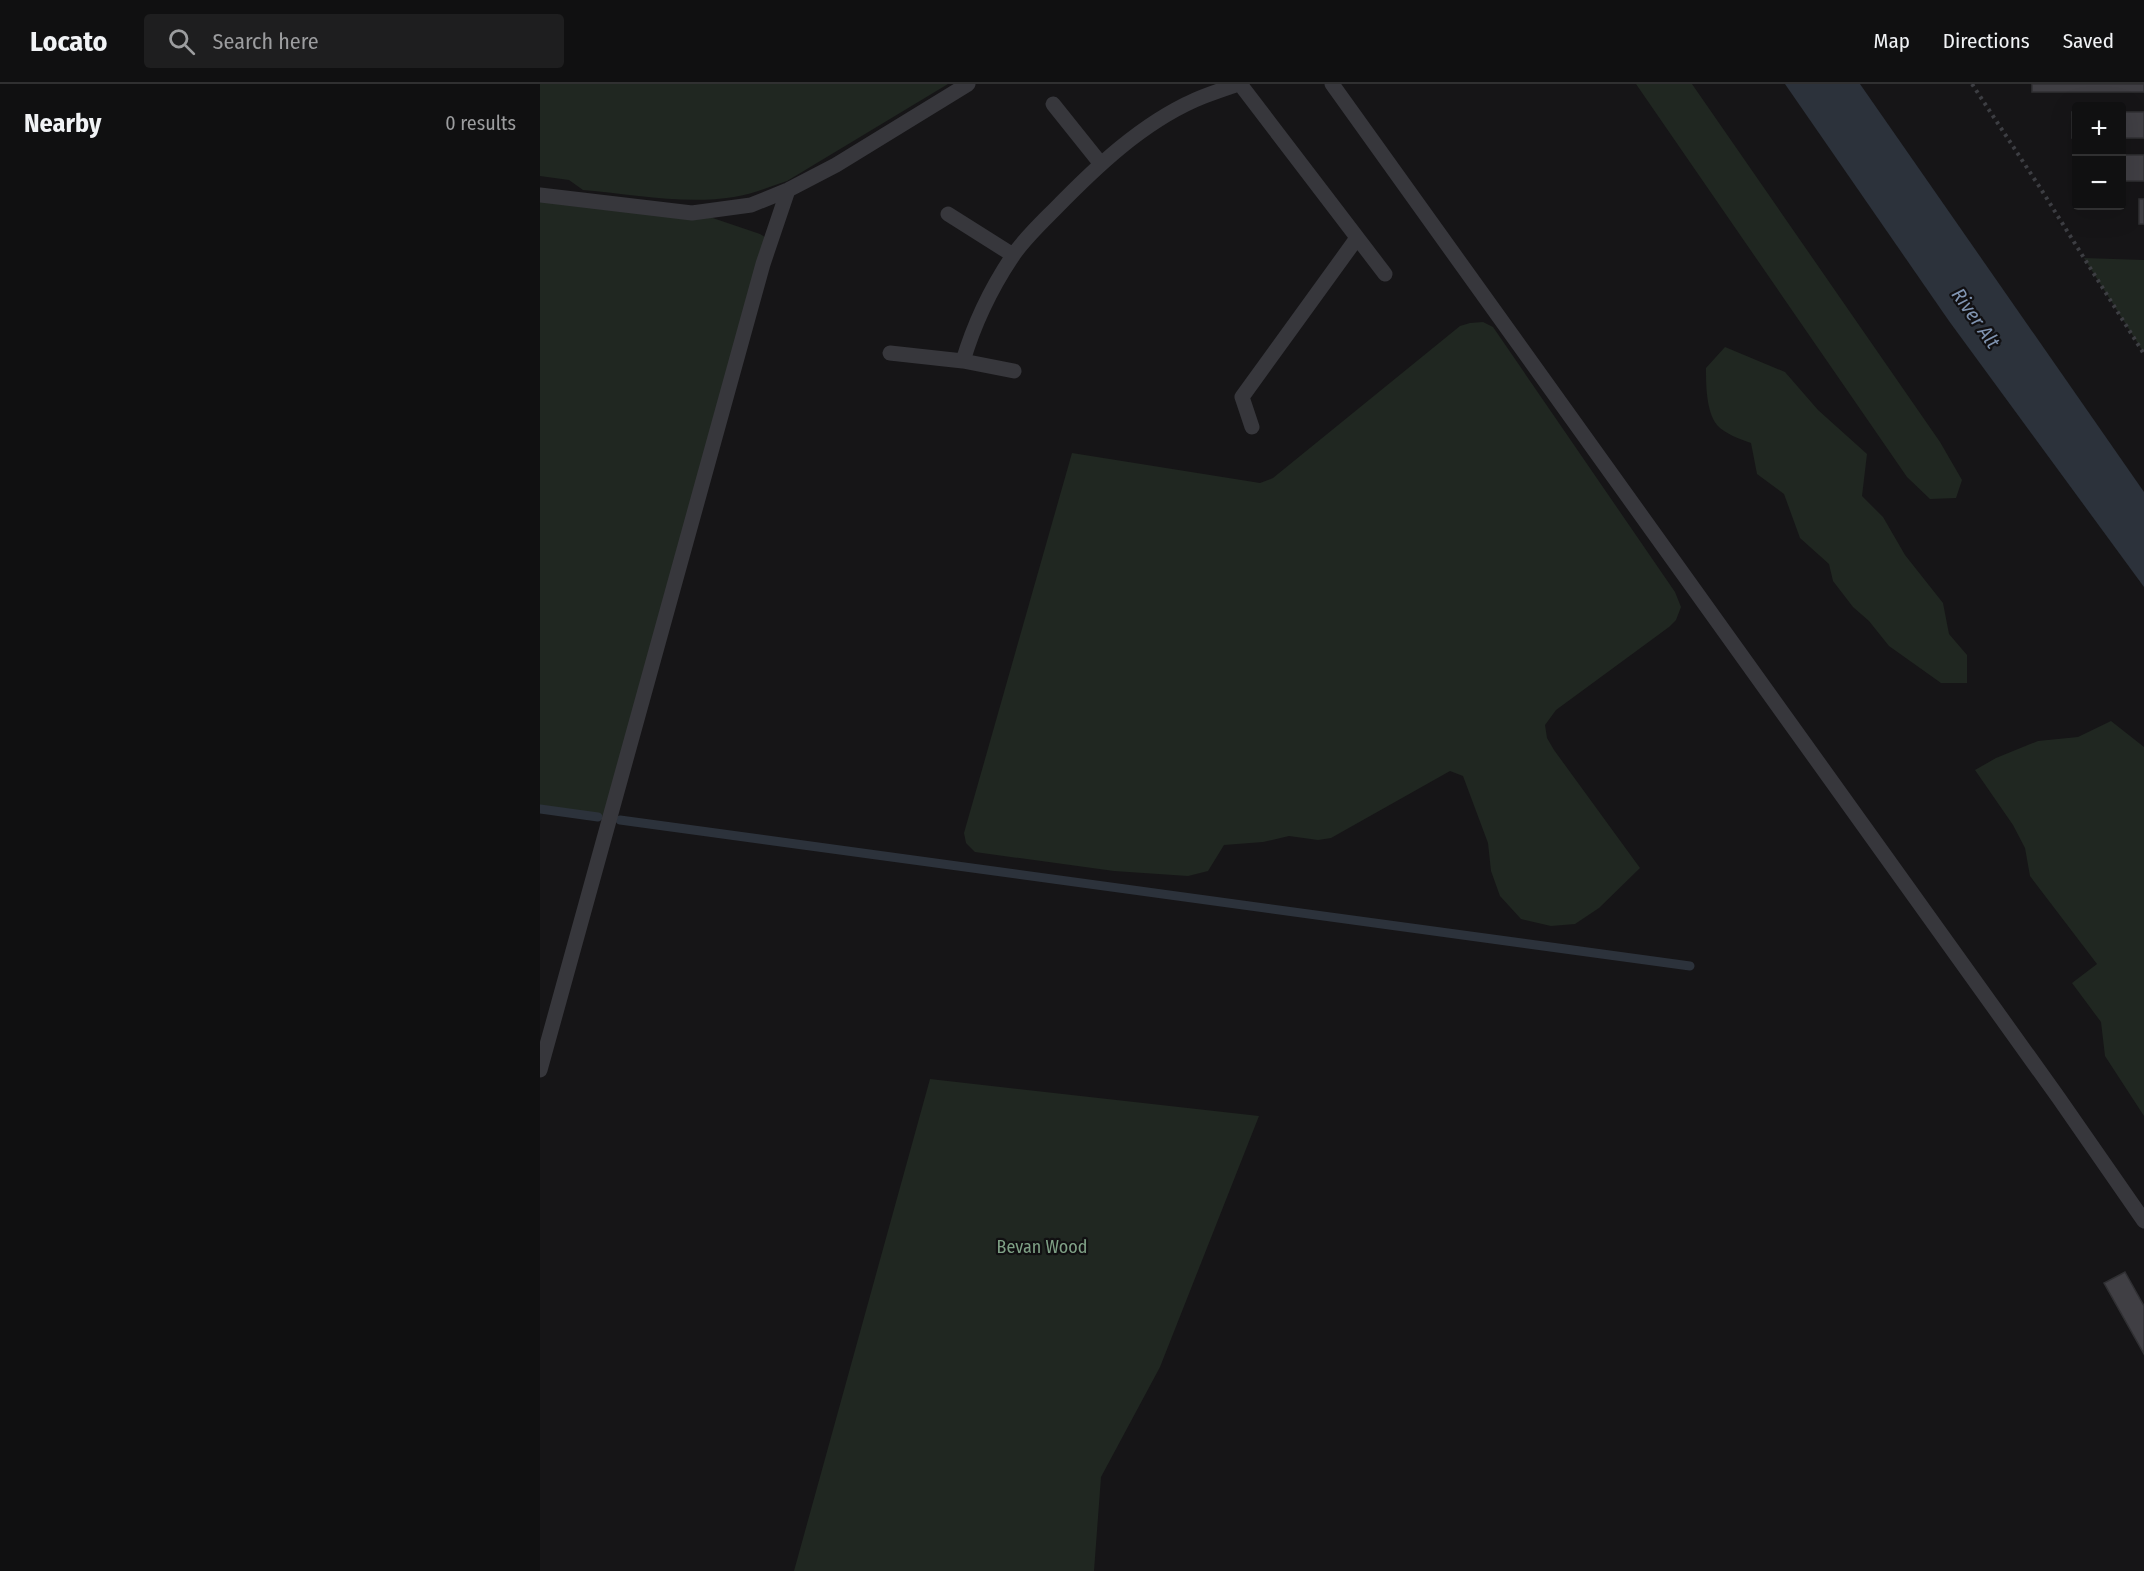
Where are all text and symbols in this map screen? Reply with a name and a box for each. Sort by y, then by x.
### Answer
search box [144,14,564,68]
text: Locato [30,25,108,58]
icon: search [165,25,198,58]
text: Search here [213,28,319,55]
text: Map [1873,28,1910,54]
text: Directions [1943,28,2030,54]
text: Saved [2063,28,2114,54]
map controls [2072,102,2126,210]
button: + [2072,102,2126,156]
text: Nearby [24,108,101,139]
text: 0 results [445,111,516,135]
button: − [2072,156,2126,210]
water label: River Alt [1947,283,2006,353]
park label: Bevan Wood [997,1236,1087,1258]

